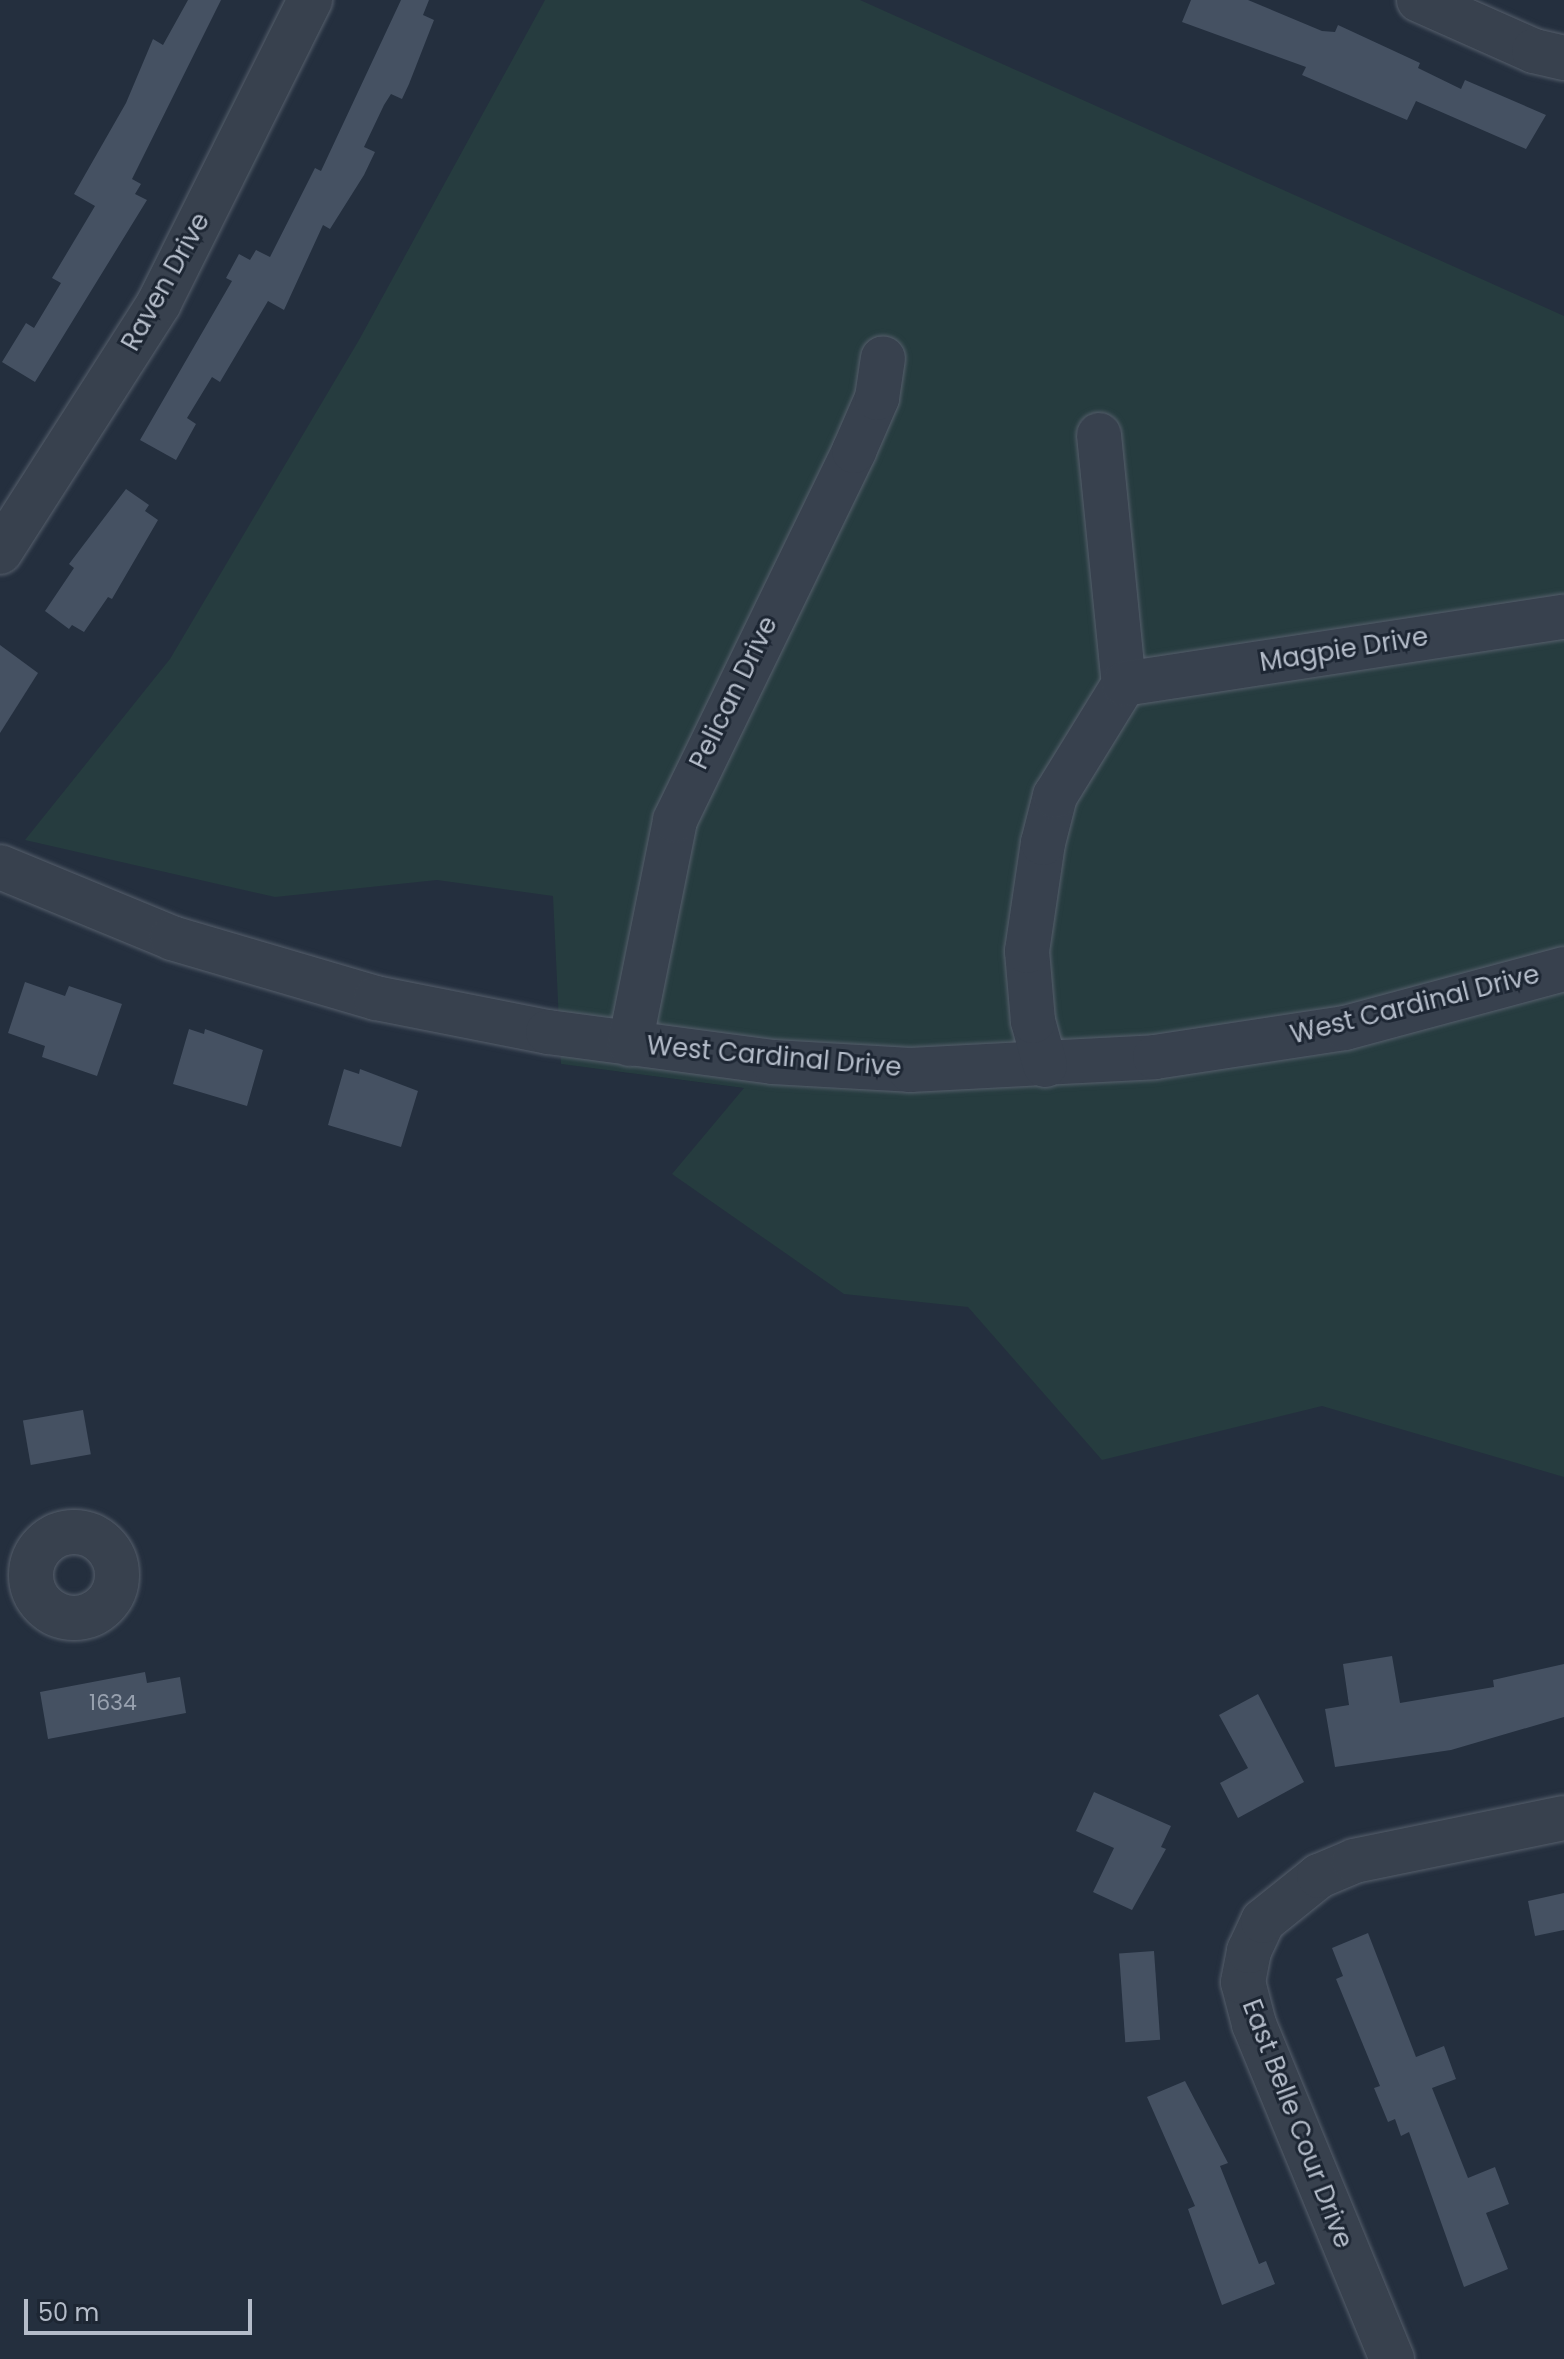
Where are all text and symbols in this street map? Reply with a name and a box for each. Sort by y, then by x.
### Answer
street label: Raven Drive [115,208,217,356]
street label: Pelican Drive [684,612,784,774]
street label: Magpie Drive [1258,621,1430,679]
street label: West Cardinal Drive [1287,959,1543,1051]
street label: West Cardinal Drive [645,1030,903,1084]
house number: 1634 [89,1690,137,1716]
street label: East Belle Cour Drive [1235,1995,1359,2253]
scale bar [28,2283,256,2333]
text: 50 m [38,2296,99,2329]

